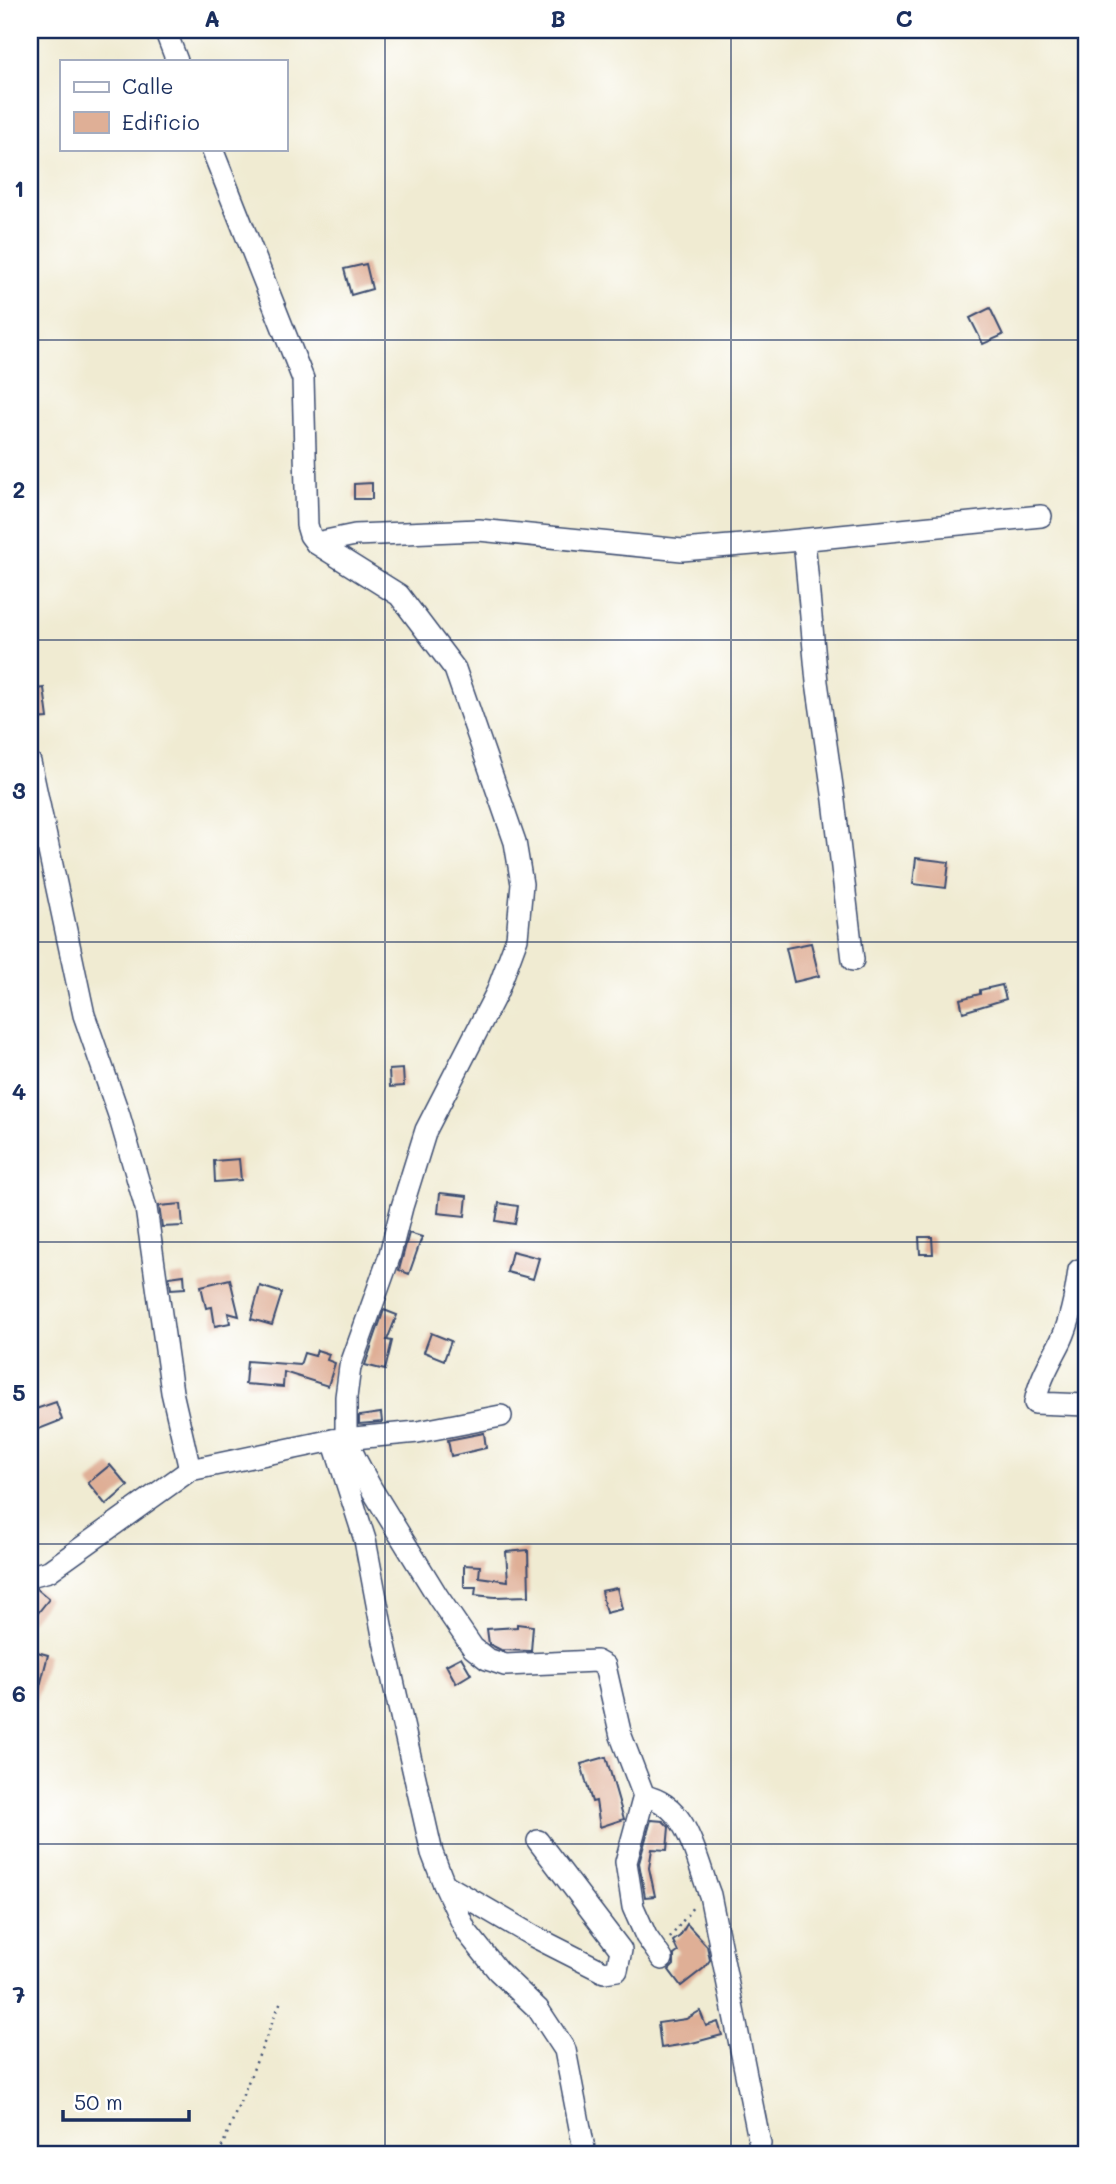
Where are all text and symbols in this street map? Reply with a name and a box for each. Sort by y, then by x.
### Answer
text: A [204,3,220,33]
text: B [550,3,566,33]
text: C [895,3,913,33]
legend [60,60,287,150]
text: Calle [122,72,174,99]
text: Edificio [122,108,200,135]
text: 1 [14,173,24,203]
text: 2 [13,474,25,504]
text: 3 [12,775,26,805]
text: 4 [12,1076,26,1106]
text: 5 [12,1377,26,1407]
text: 6 [12,1678,26,1708]
text: 7 [13,1979,26,2009]
scale bar [63,2079,189,2123]
text: 50 m [74,2088,123,2115]

